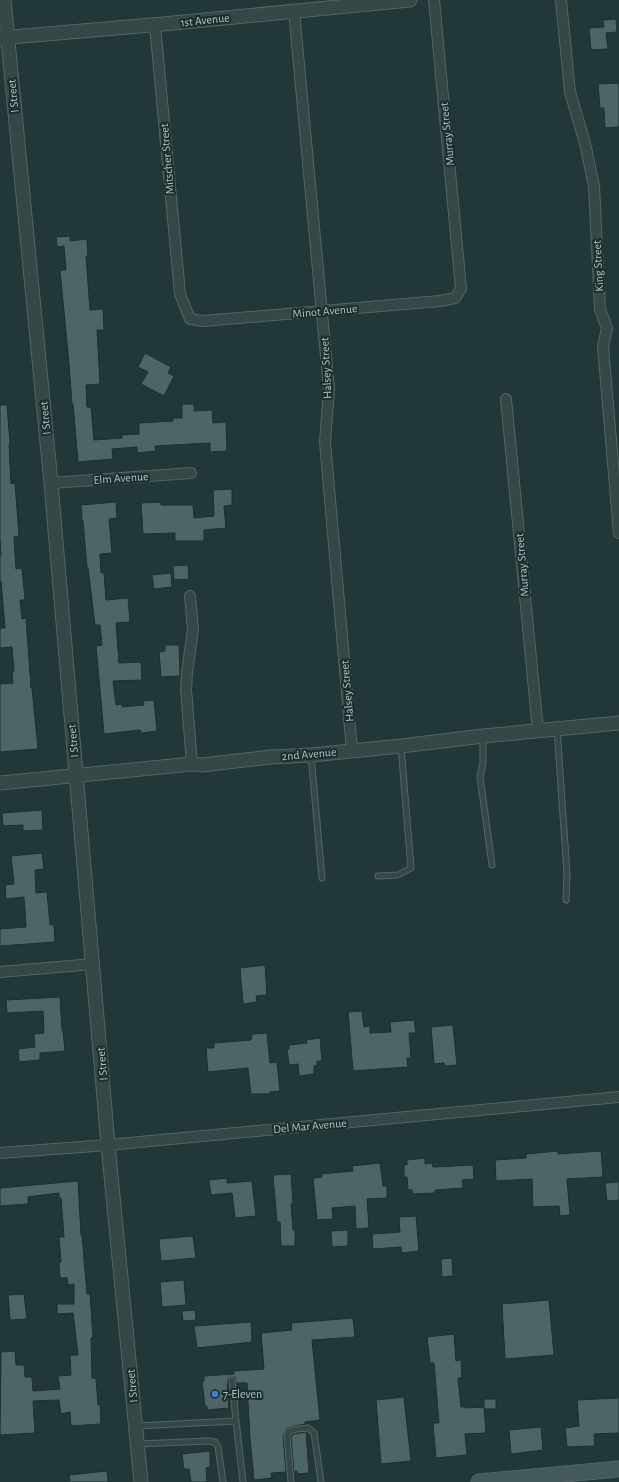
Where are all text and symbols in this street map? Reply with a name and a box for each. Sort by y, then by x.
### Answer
street label: 1st Avenue [180,11,230,29]
street label: I Street [5,79,21,113]
street label: Murray Street [438,101,457,166]
street label: Mitscher Street [158,123,176,195]
street label: King Street [591,240,605,292]
street label: Minot Avenue [292,302,358,320]
street label: Halsey Street [318,337,335,399]
street label: I Street [37,401,53,435]
street label: Elm Avenue [93,470,149,486]
street label: Murray Street [513,533,532,597]
street label: Halsey Street [338,659,357,722]
street label: I Street [66,724,80,758]
street label: 2nd Avenue [281,746,337,762]
street label: I Street [95,1047,109,1081]
street label: Del Mar Avenue [273,1117,347,1135]
street label: I Street [125,1369,139,1403]
place label: 7-Eleven [223,1388,262,1400]
marker: 7-Eleven [210,1389,220,1399]

